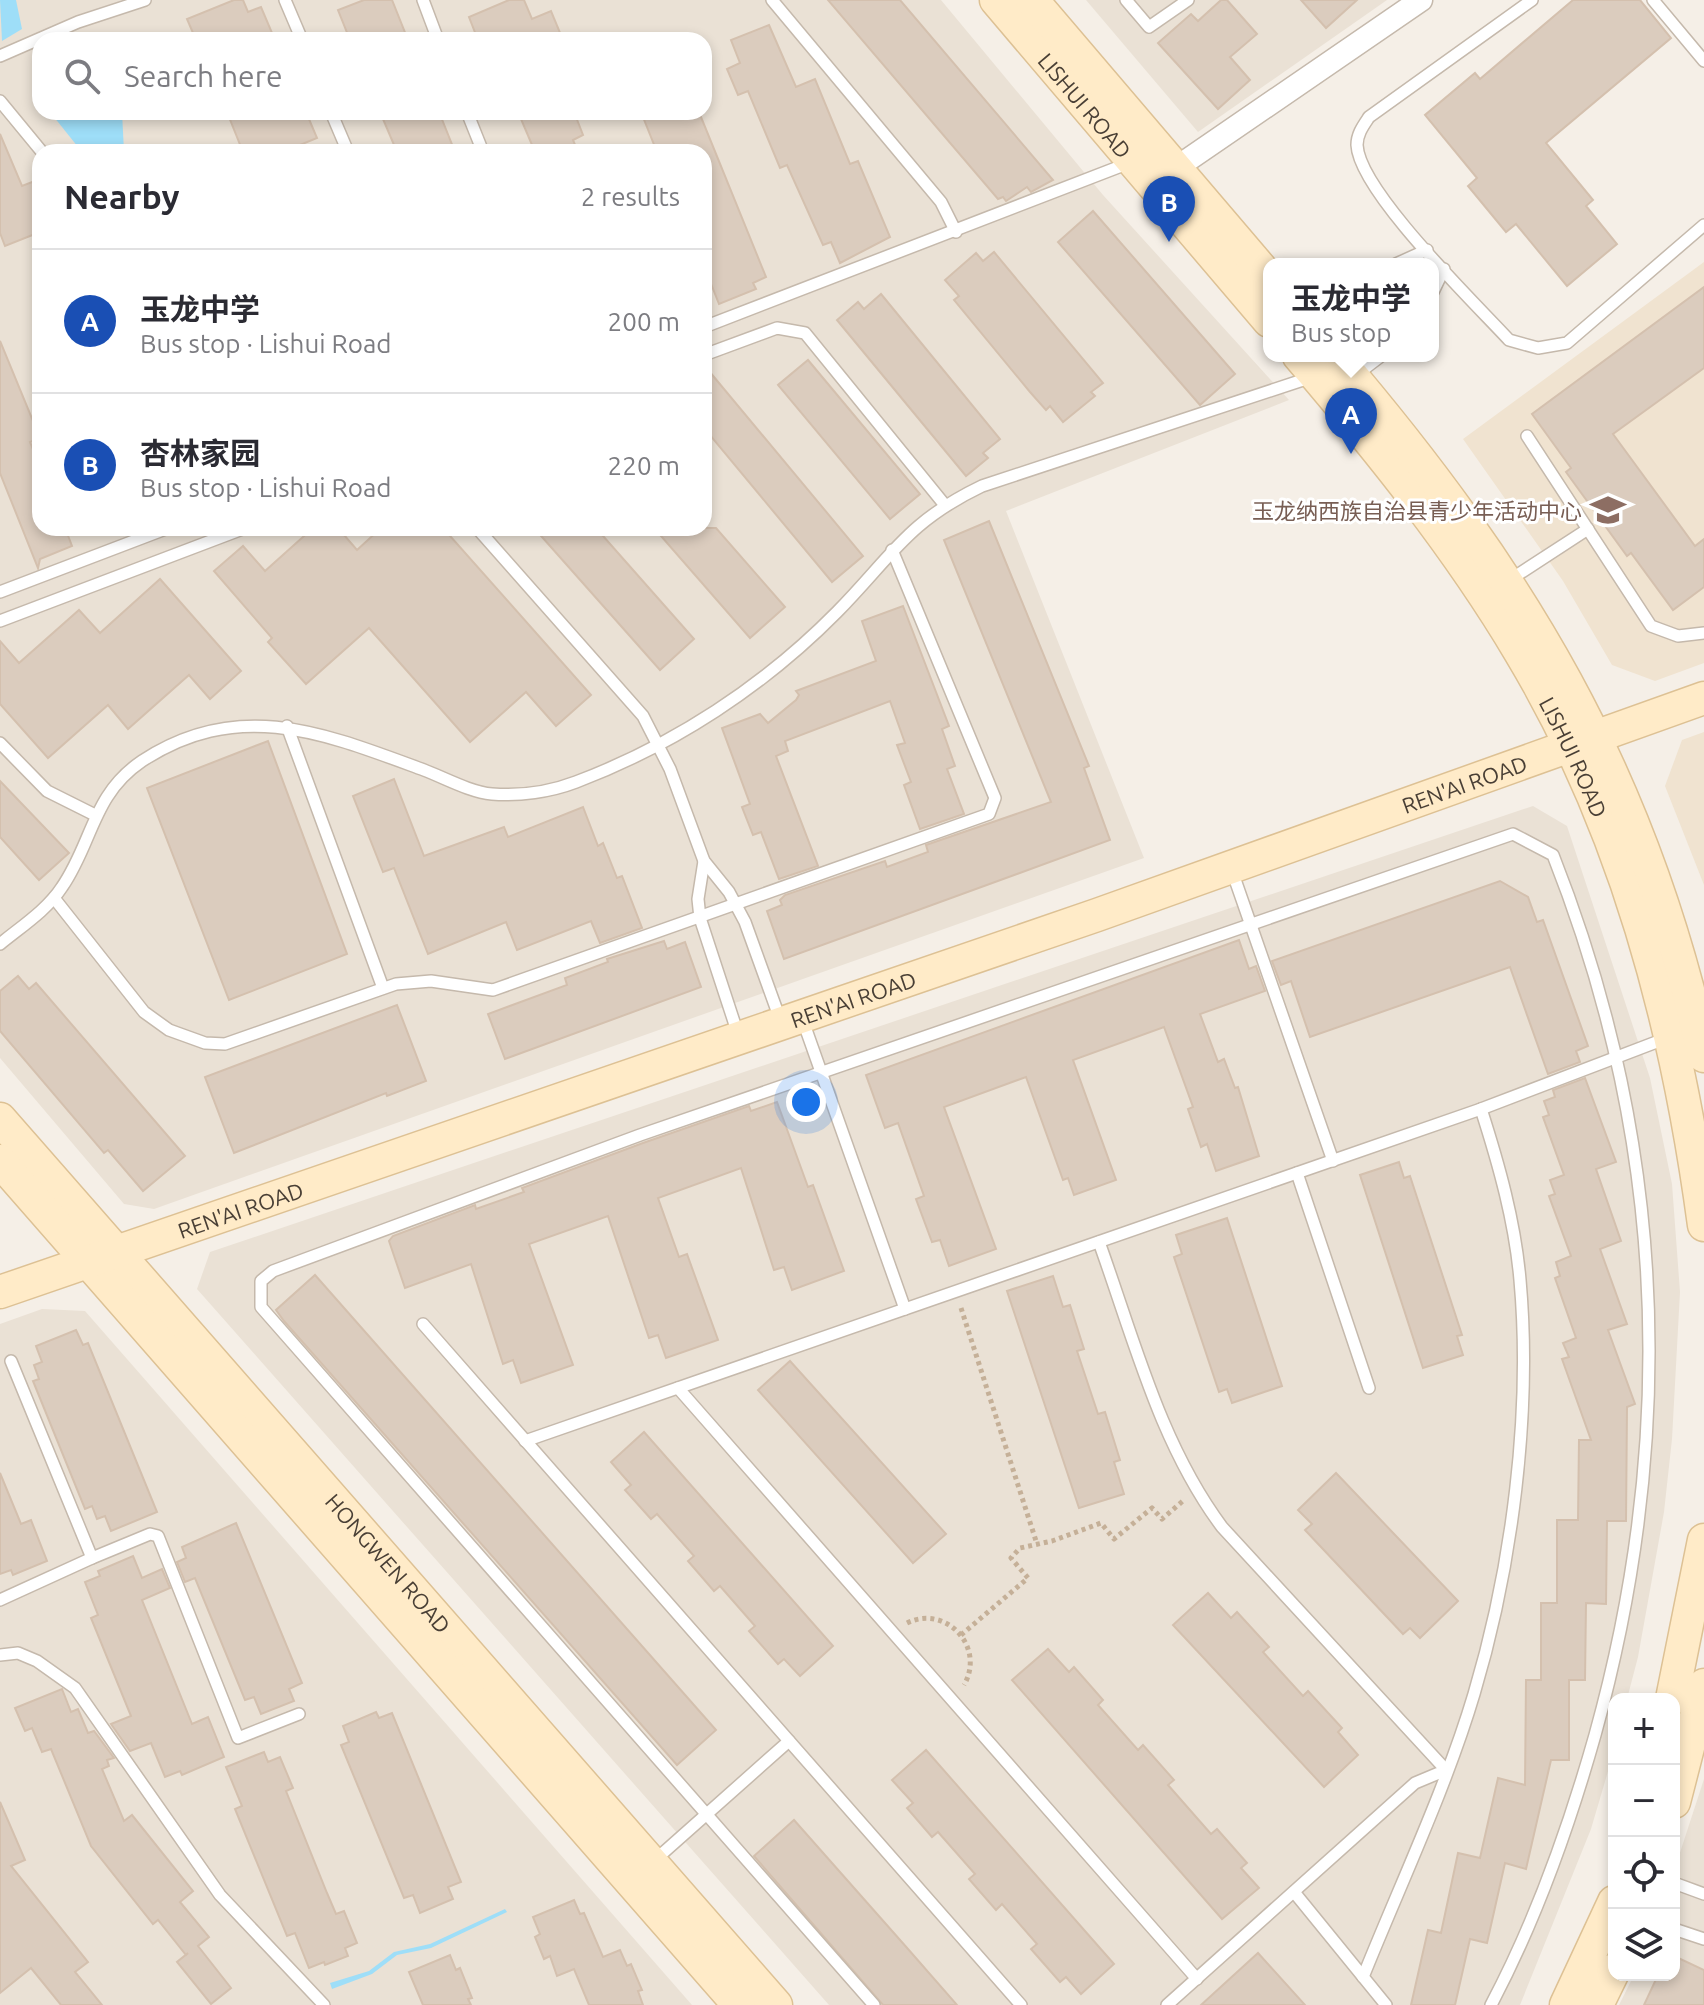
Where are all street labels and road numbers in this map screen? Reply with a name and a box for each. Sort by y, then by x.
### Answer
street label: LISHUI ROAD [1034,48,1137,163]
street label: LISHUI ROAD [1535,692,1613,821]
street label: REN'AI ROAD [1398,750,1530,818]
street label: REN'AI ROAD [787,966,919,1032]
street label: REN'AI ROAD [174,1176,306,1243]
street label: HONGWEN ROAD [321,1488,456,1637]

